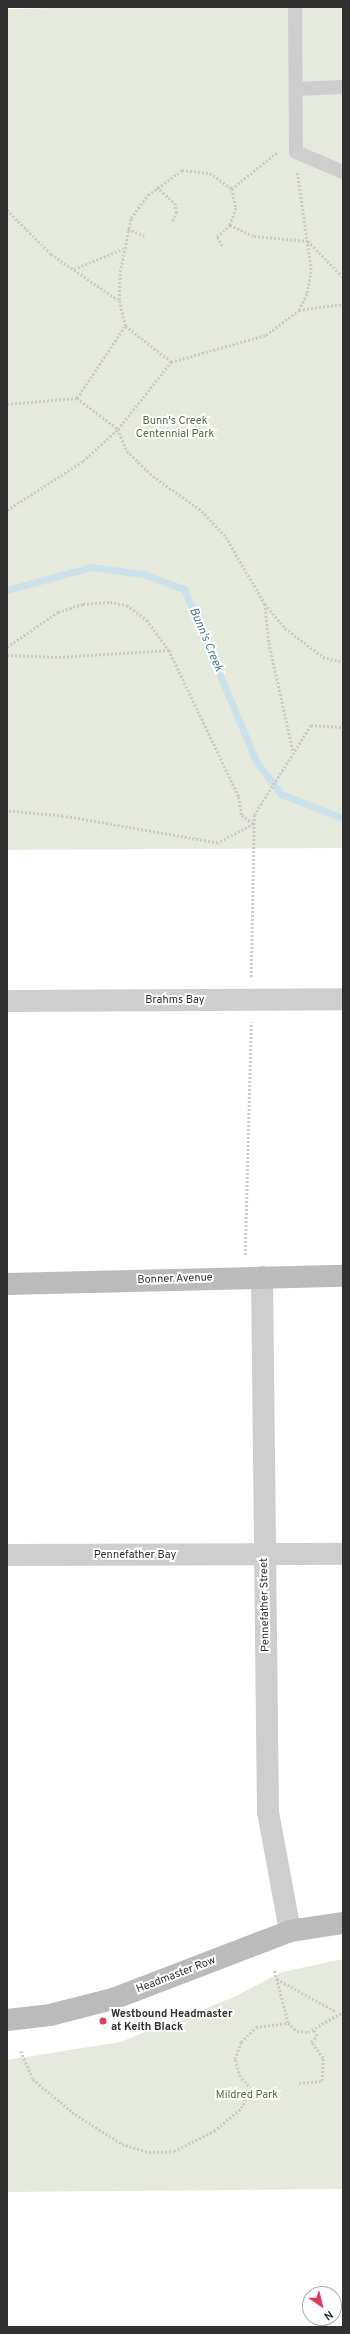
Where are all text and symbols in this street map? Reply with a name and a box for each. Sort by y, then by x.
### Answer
park label: Bunn's Creek Centennial Park [136,415,214,441]
water label: Bunn's Creek [185,606,225,674]
street label: Brahms Bay [145,993,205,1007]
street label: Bonner Avenue [137,1271,213,1287]
street label: Pennefather Bay [94,1548,176,1562]
street label: Pennefather Street [258,1558,272,1652]
street label: Headmaster Row [135,1954,217,1996]
place label: Westbound Headmaster at Keith Black [111,2008,233,2034]
marker: Westbound Headmaster at Keith Black [98,2016,108,2026]
park label: Mildred Park [216,2088,278,2102]
north arrow [302,2286,342,2326]
text: N [321,2307,336,2323]

